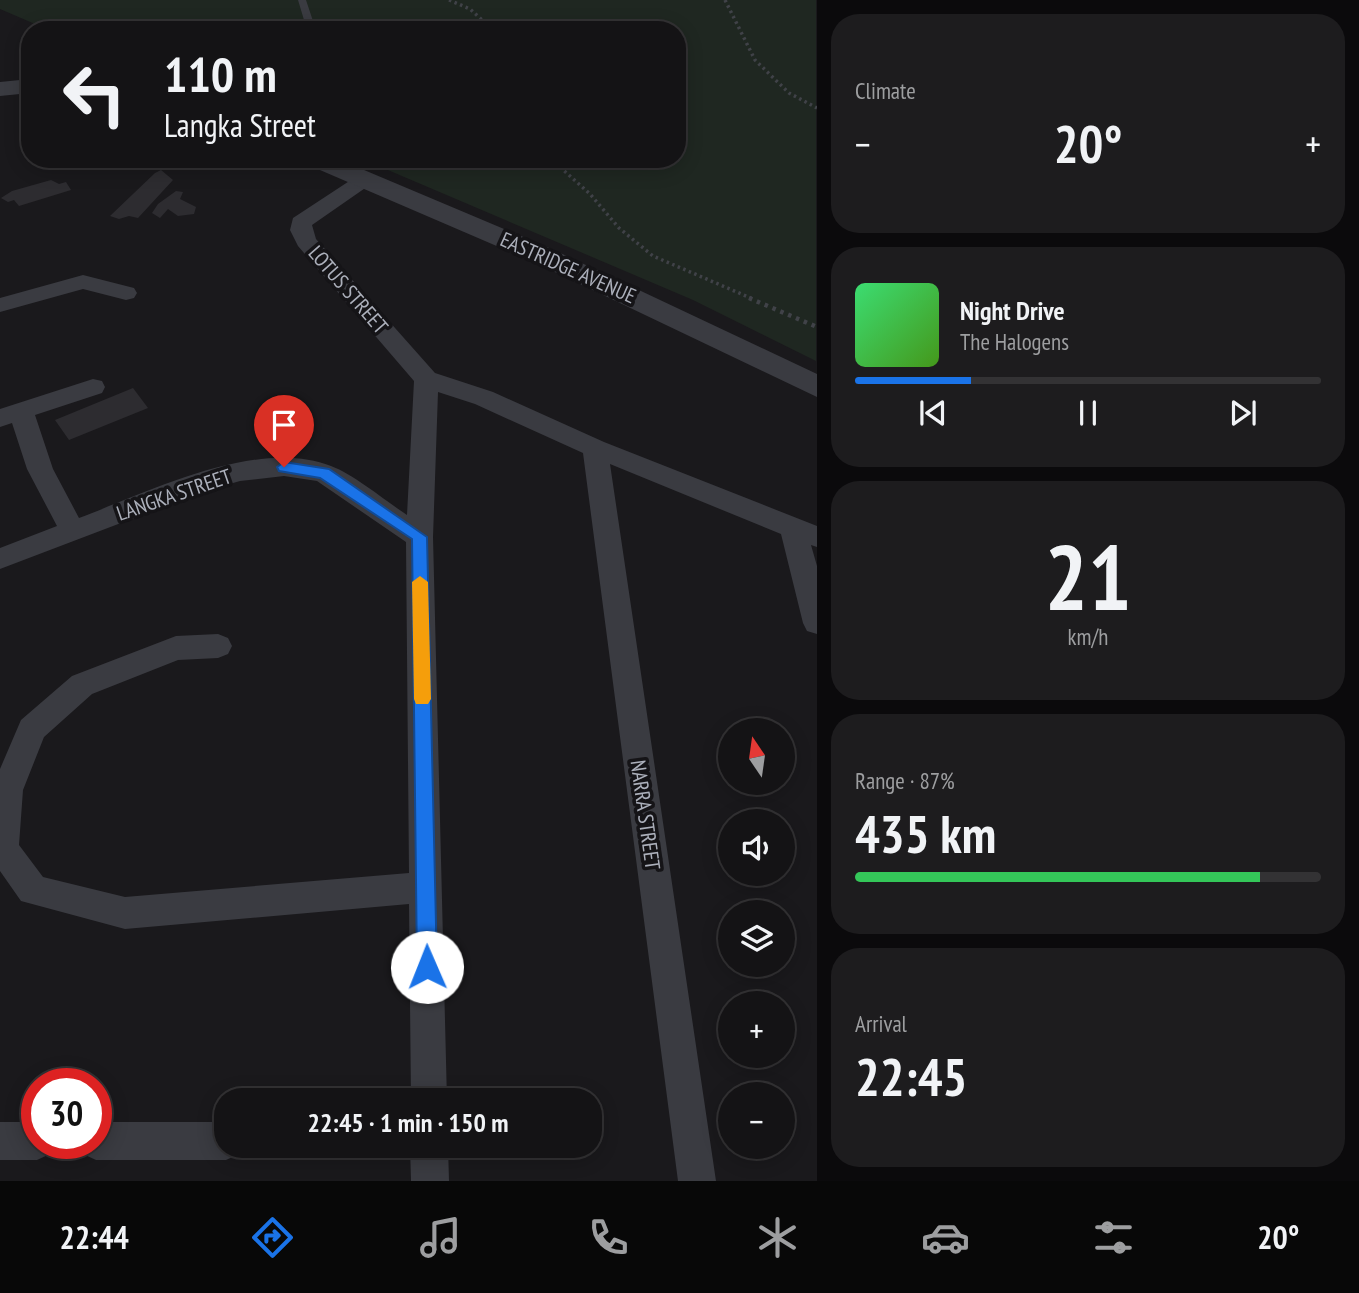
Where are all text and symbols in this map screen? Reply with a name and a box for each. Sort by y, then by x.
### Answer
text: 110 m [164,42,277,106]
icon: left [49,49,140,140]
text: Climate [855,76,916,105]
text: Langka Street [164,104,316,146]
text: 20° [1054,110,1122,177]
text: − [855,119,871,168]
text: + [1305,119,1321,168]
street label: EASTRIDGE AVENUE [496,226,640,309]
street label: LOTUS STREET [303,240,394,340]
text: Night Drive [960,294,1065,327]
text: The Halogens [960,327,1069,356]
icon: previous [914,394,952,432]
icon: pause [1069,394,1107,432]
icon: next [1224,394,1262,432]
pin [254,395,314,467]
icon: arrive [265,406,303,444]
street label: LANGKA STREET [113,462,235,527]
text: 21 [1045,517,1132,635]
text: km/h [1068,622,1108,651]
north arrow [718,718,794,794]
map controls [718,718,795,1159]
street label: NARRA STREET [624,758,667,872]
text: Range · 87% [855,766,955,795]
text: 435 km [855,800,996,867]
button: sound [718,809,795,886]
button: layers [718,900,795,977]
position arrow [390,930,464,1004]
button: + [718,991,795,1068]
text: Arrival [855,1009,907,1038]
text: 22:45 [855,1043,967,1110]
speed limit sign: 30 [21,1068,112,1159]
button: − [718,1082,795,1159]
text: 22:45 · 1 min · 150 m [308,1106,508,1139]
icon: directions [248,1213,297,1262]
icon: music [416,1213,465,1262]
icon: phone [584,1213,633,1262]
icon: climate [753,1213,802,1262]
icon: car [921,1213,970,1262]
icon: filters [1089,1213,1138,1262]
text: 22:44 [60,1216,129,1258]
text: 20° [1257,1216,1299,1258]

